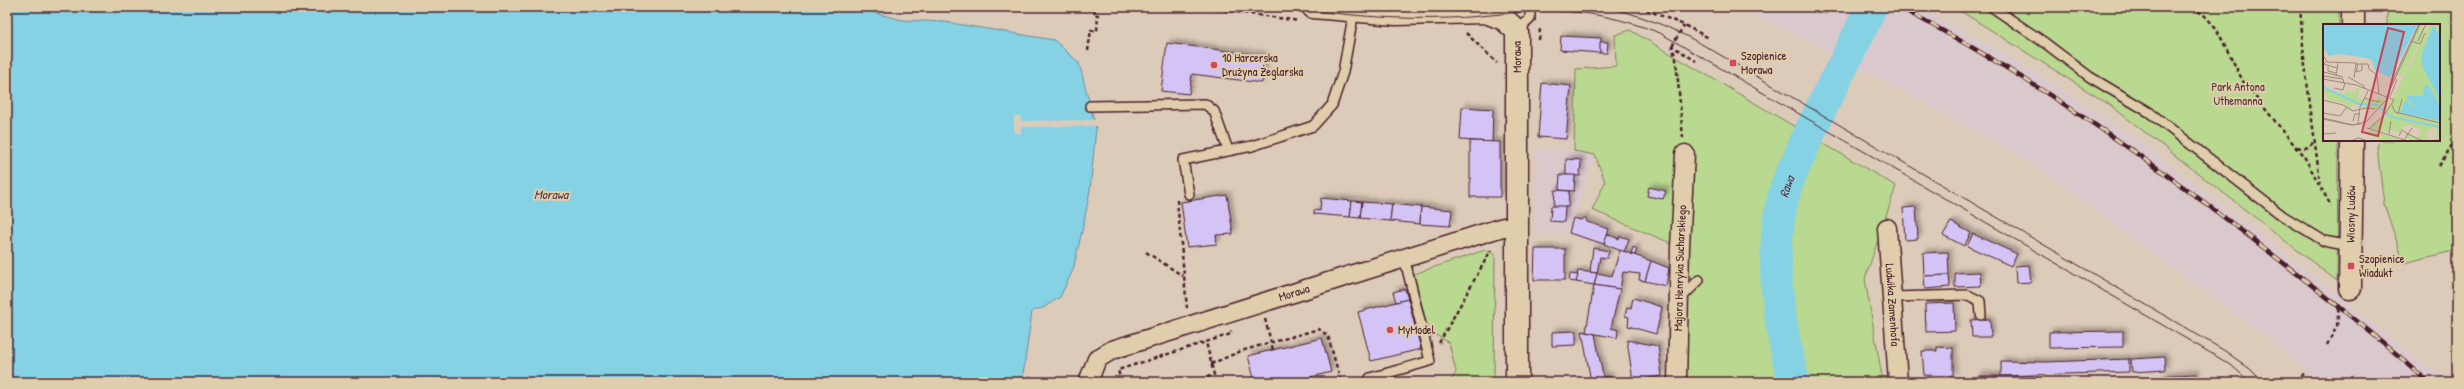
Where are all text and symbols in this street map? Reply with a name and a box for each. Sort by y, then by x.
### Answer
inset map [2323,24,2440,141]
street label: Morawa [1508,41,1525,73]
place label: Szopienice Morawa [1741,47,1787,78]
place label: 10 Harcerska Drużyna Żeglarska [1222,49,1304,80]
marker: Szopienice Morawa [1728,58,1738,68]
marker: 10 Harcerska Drużyna Żeglarska [1209,60,1219,70]
park label: Park Antona Uthemanna [2211,78,2265,109]
water label: Rawa [1774,171,1799,199]
water label: Morawa [534,185,570,203]
street label: Wiosny Ludów [2342,185,2359,243]
street label: Majora Henryka Sucharskiego [1669,204,1690,331]
place label: Szopienice Wiadukt [2359,250,2405,281]
marker: Szopienice Wiadukt [2346,261,2356,271]
street label: Ludwika Zamenhofa [1882,263,1904,347]
street label: Morawa [1276,279,1312,305]
place label: MyModel [1398,321,1436,338]
marker: MyModel [1385,325,1395,335]

